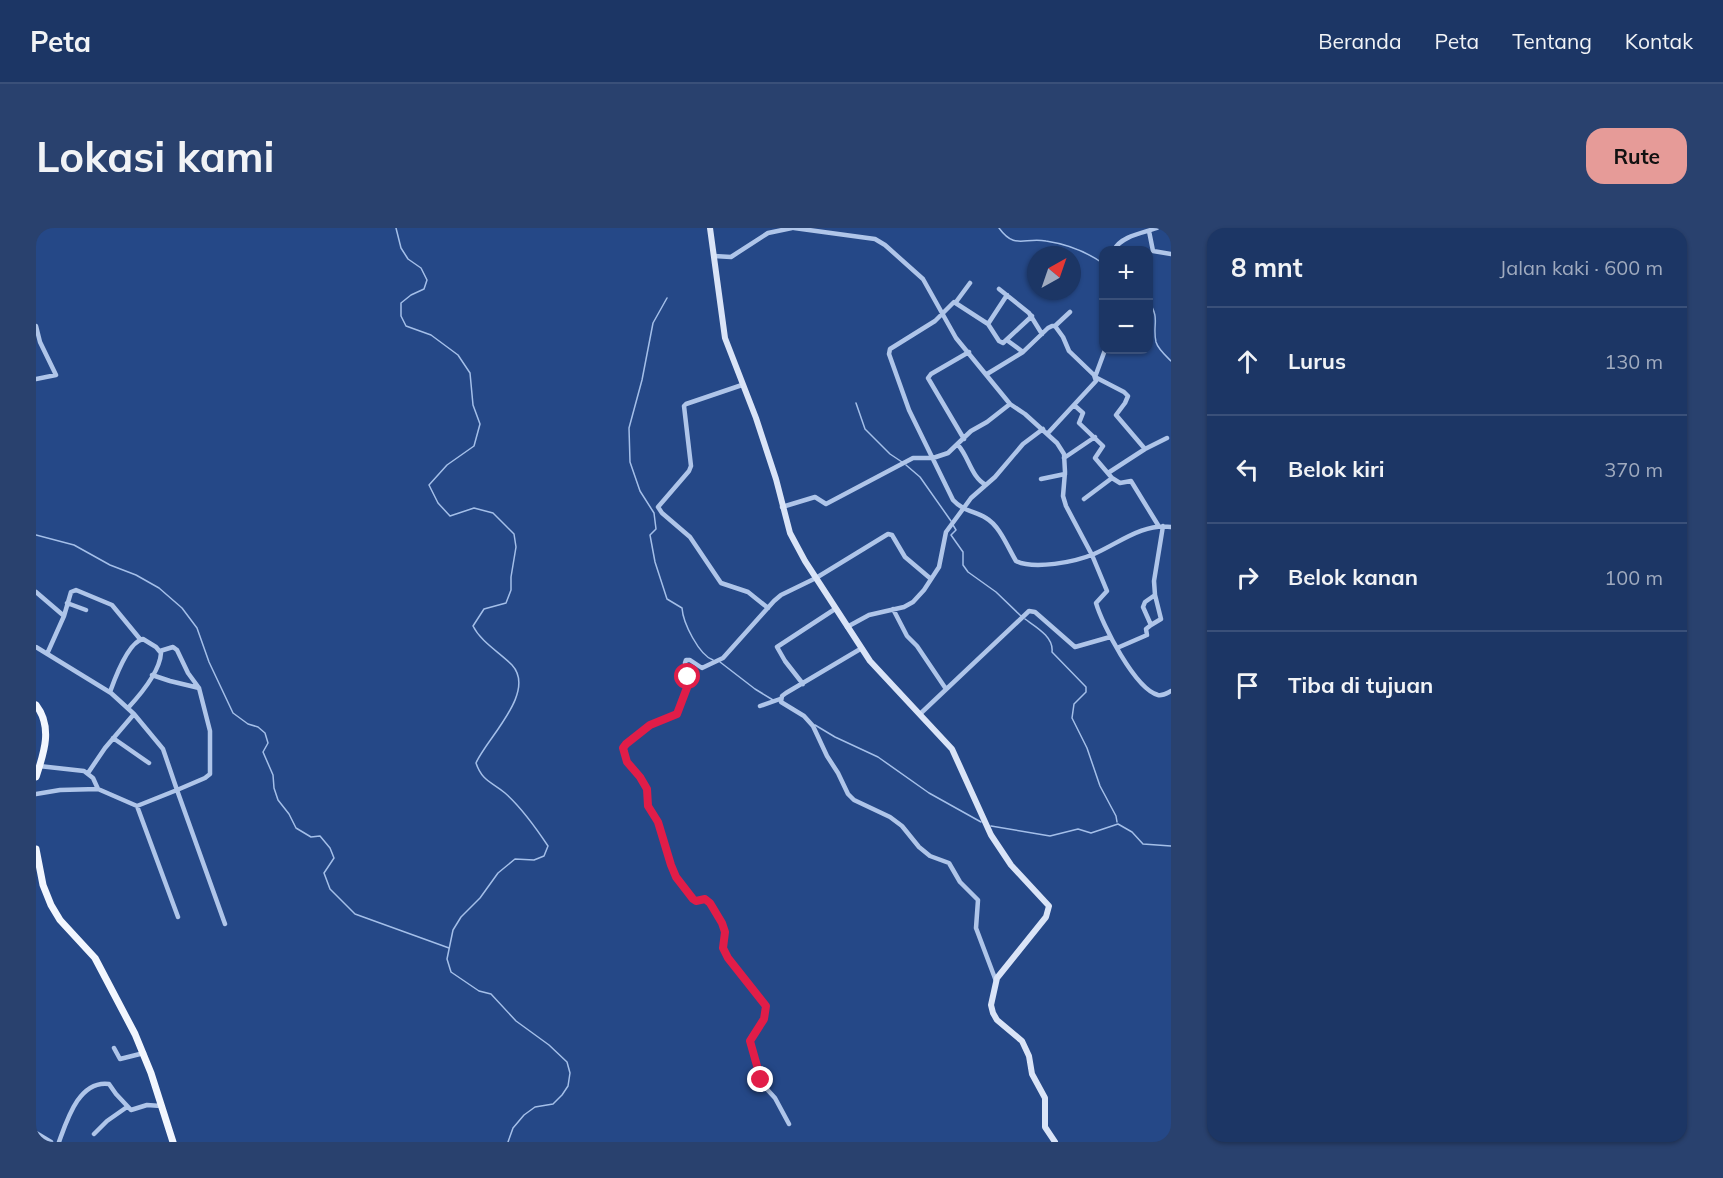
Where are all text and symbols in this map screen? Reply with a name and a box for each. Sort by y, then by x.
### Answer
text: Peta [30,24,91,59]
text: Beranda [1318,28,1402,54]
text: Peta [1435,28,1479,54]
text: Tentang [1512,28,1592,54]
text: Kontak [1625,28,1693,54]
button: Rute [1586,128,1687,184]
text: Lokasi kami [36,130,274,183]
north arrow [1027,246,1081,300]
map controls [1099,246,1153,354]
button: + [1099,246,1153,300]
text: 8 mnt [1231,251,1303,284]
text: Jalan kaki · 600 m [1500,255,1663,280]
button: − [1099,300,1153,354]
icon: ahead [1231,345,1264,378]
text: Lurus [1288,347,1346,375]
text: 130 m [1604,349,1663,374]
icon: left [1231,453,1264,486]
text: Belok kiri [1288,455,1384,483]
text: 370 m [1604,457,1663,482]
icon: right [1231,561,1264,594]
text: Belok kanan [1288,563,1418,591]
text: 100 m [1604,565,1663,590]
route start [674,663,700,689]
icon: arrive [1231,669,1264,702]
text: Tiba di tujuan [1288,671,1433,699]
route end [747,1066,773,1092]

